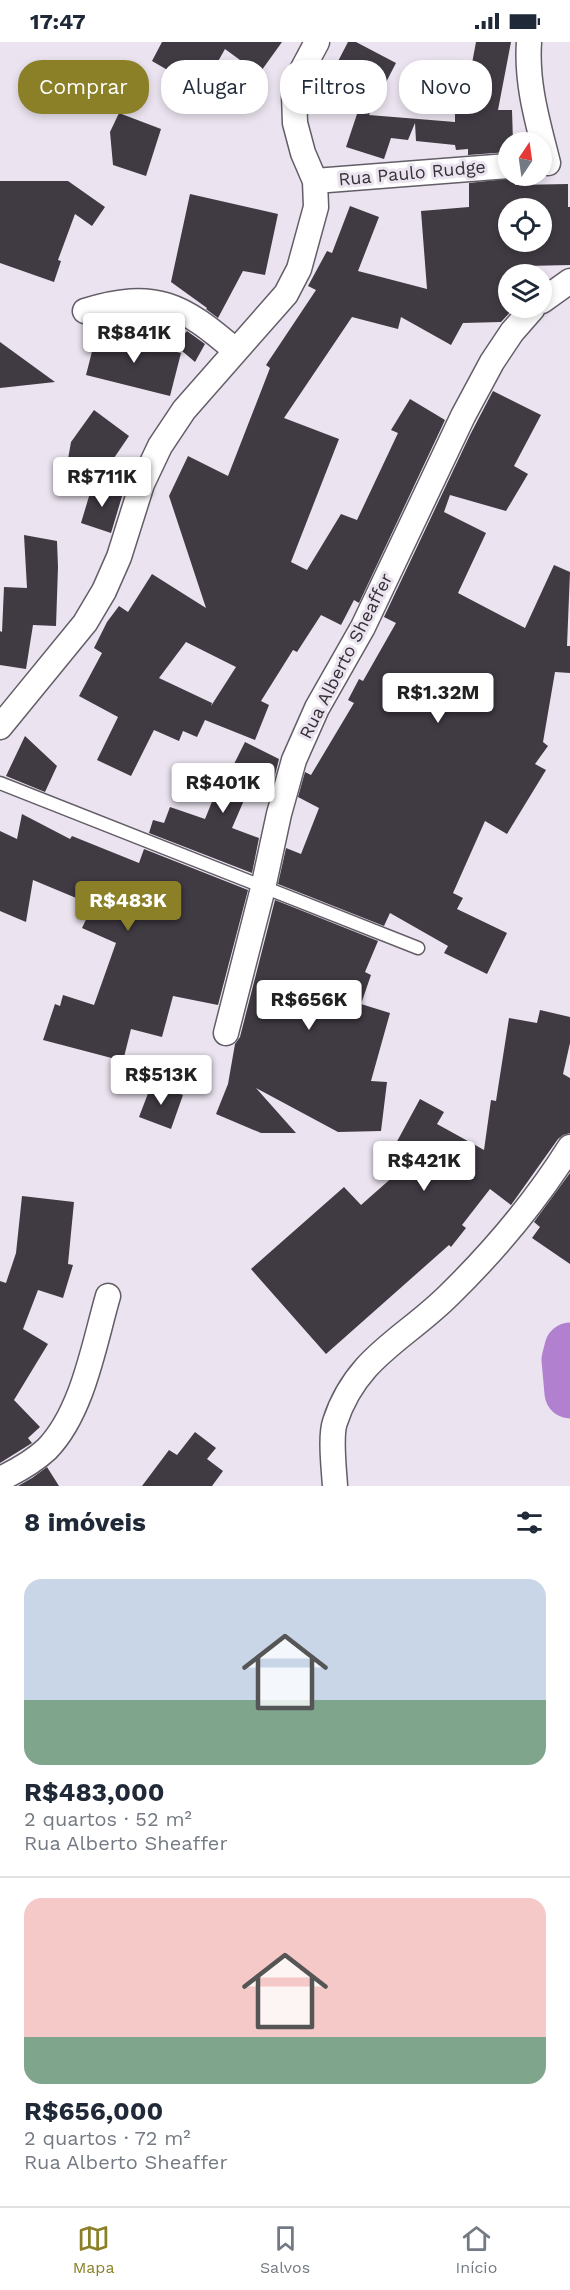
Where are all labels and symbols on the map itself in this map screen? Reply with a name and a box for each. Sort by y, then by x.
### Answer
north arrow [498,132,552,186]
street label: Rua Paulo Rudge [338,156,486,189]
pin: R$841K [85,313,183,364]
pin: R$711K [53,457,151,508]
street label: Rua Alberto Sheaffer [295,569,396,742]
pin: R$1.32M [383,673,493,724]
pin: R$401K [174,763,272,814]
pin: R$483K [79,881,177,932]
pin: R$656K [260,980,358,1031]
pin: R$513K [112,1055,210,1106]
pin: R$421K [375,1141,473,1192]

